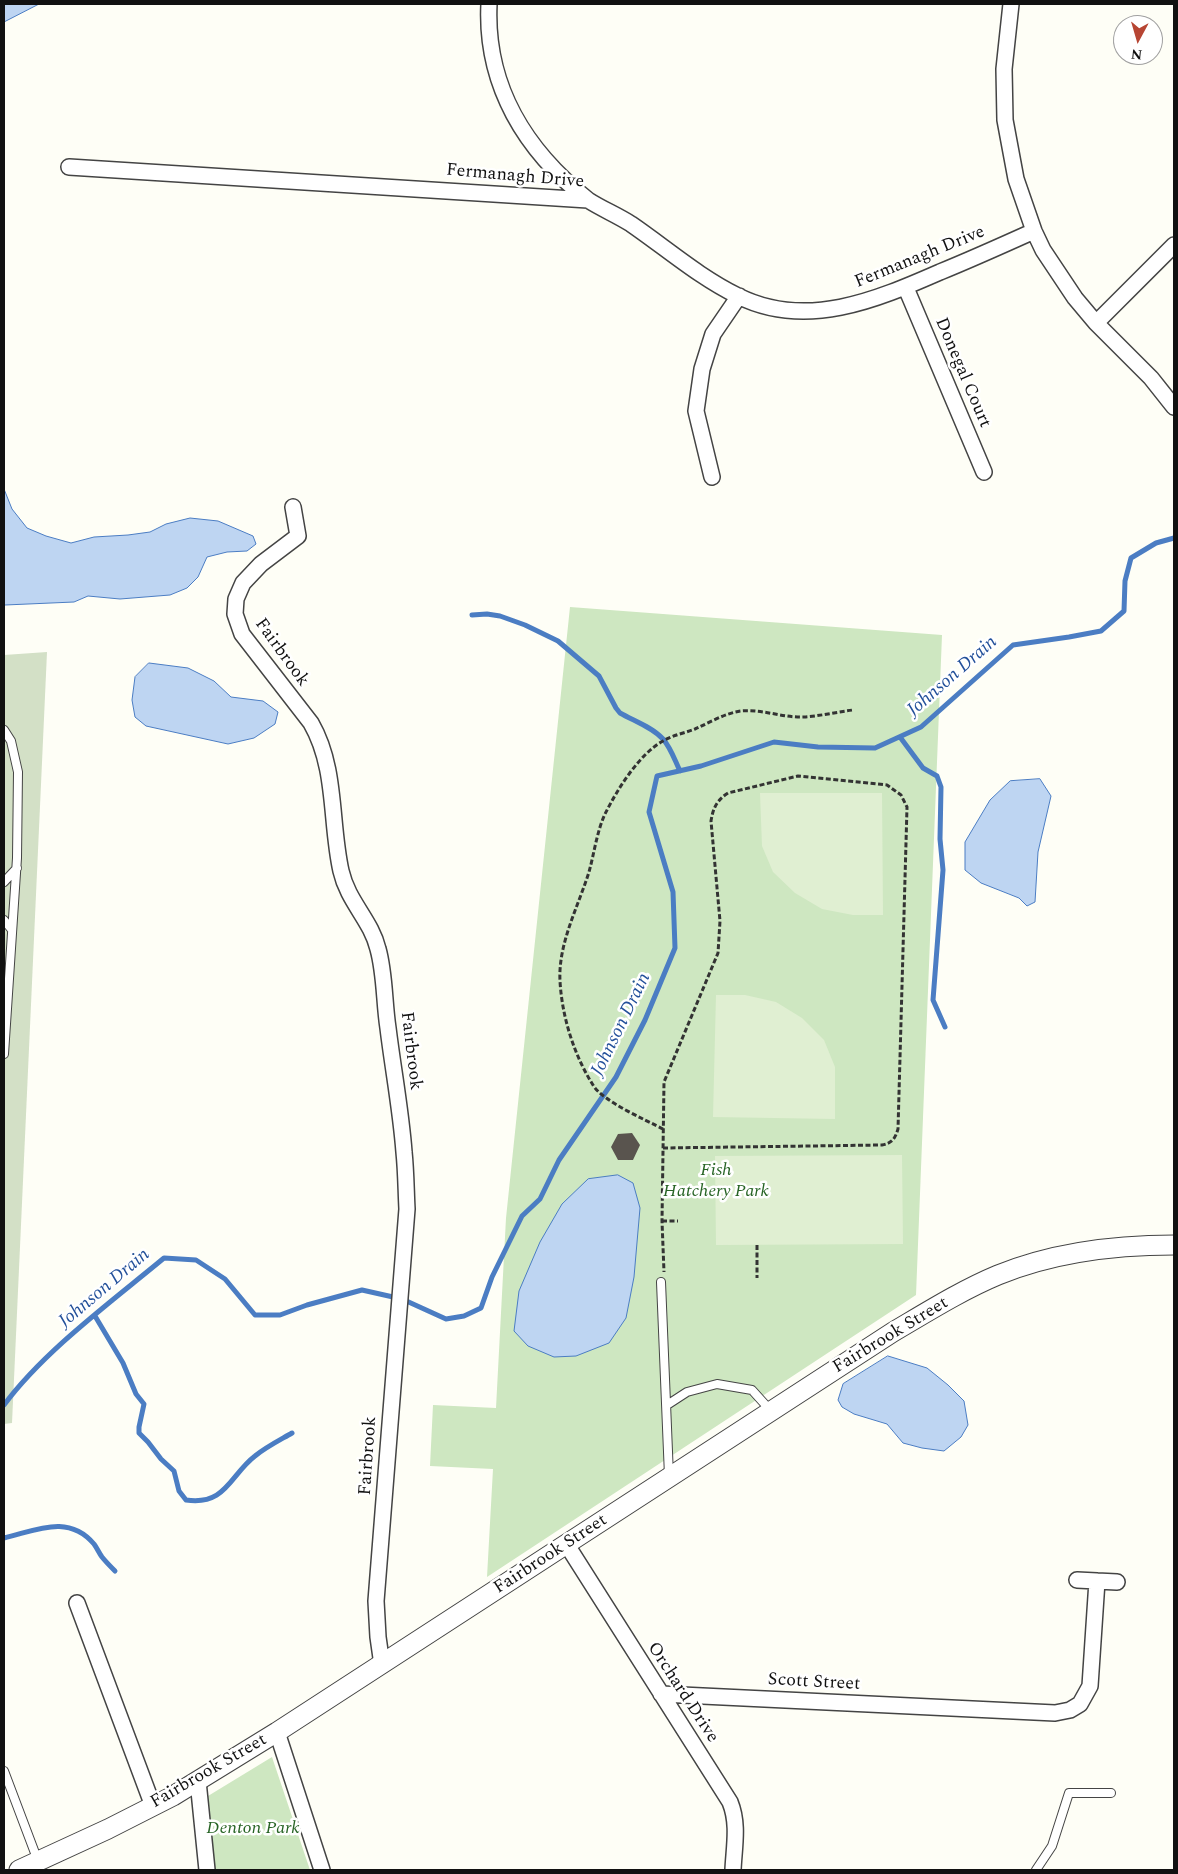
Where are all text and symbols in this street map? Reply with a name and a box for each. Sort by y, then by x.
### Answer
north arrow [1113,15,1163,65]
text: N [1130,43,1143,65]
street label: Fermanagh Drive [445,160,585,194]
street label: Fermanagh Drive [852,222,988,294]
street label: Donegal Court [929,315,995,431]
street label: Fairbrook [249,615,313,691]
water label: Johnson Drain [903,632,1003,722]
water label: Johnson Drain [587,970,657,1080]
street label: Fairbrook [394,1010,426,1092]
park label: Fish Hatchery Park [663,1160,769,1202]
water label: Johnson Drain [55,1244,155,1334]
street label: Fairbrook Street [829,1293,953,1379]
street label: Fairbrook [355,1416,383,1496]
street label: Fairbrook Street [490,1510,612,1600]
street label: Orchard Drive [642,1639,722,1747]
street label: Scott Street [767,1670,861,1696]
street label: Fairbrook Street [147,1730,271,1814]
park label: Denton Park [206,1818,300,1840]

